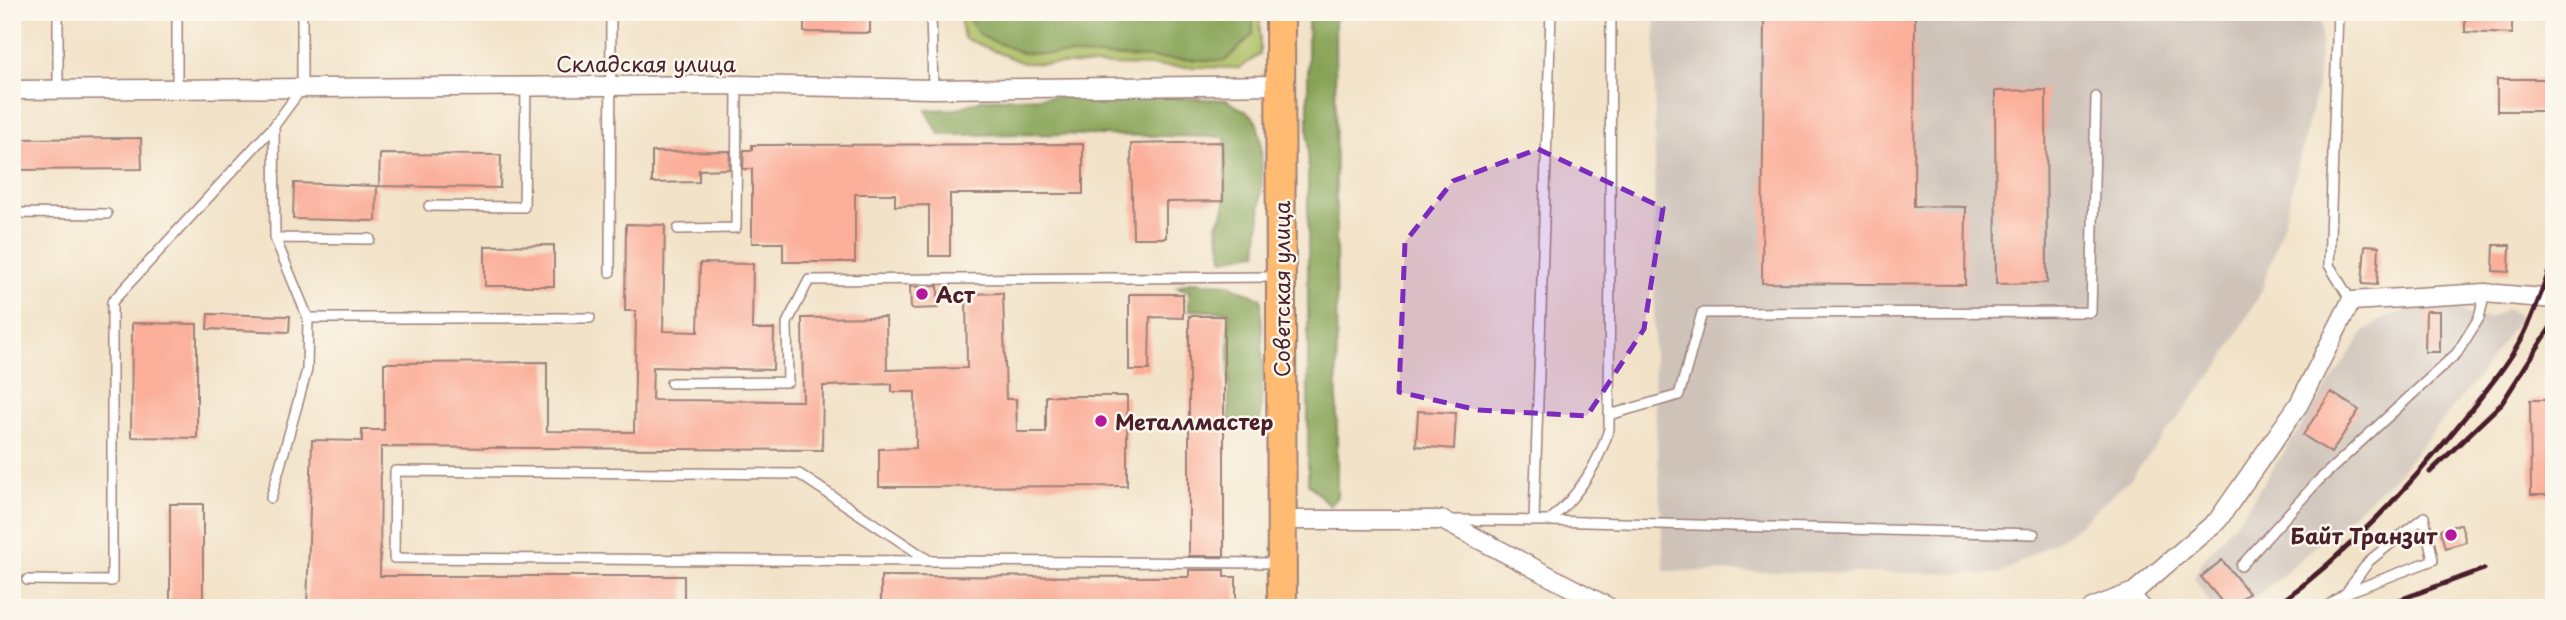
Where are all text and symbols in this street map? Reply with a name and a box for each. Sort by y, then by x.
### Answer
street label: Складская улица [556,47,737,79]
street label: Советская улица [1265,200,1297,377]
place label: Аст [936,278,976,310]
marker: Аст [914,286,930,302]
place label: Металлмастер [1115,405,1273,437]
marker: Металлмастер [1093,413,1109,429]
place label: Байт Транзит [2291,519,2438,551]
marker: Байт Транзит [2443,527,2459,543]

